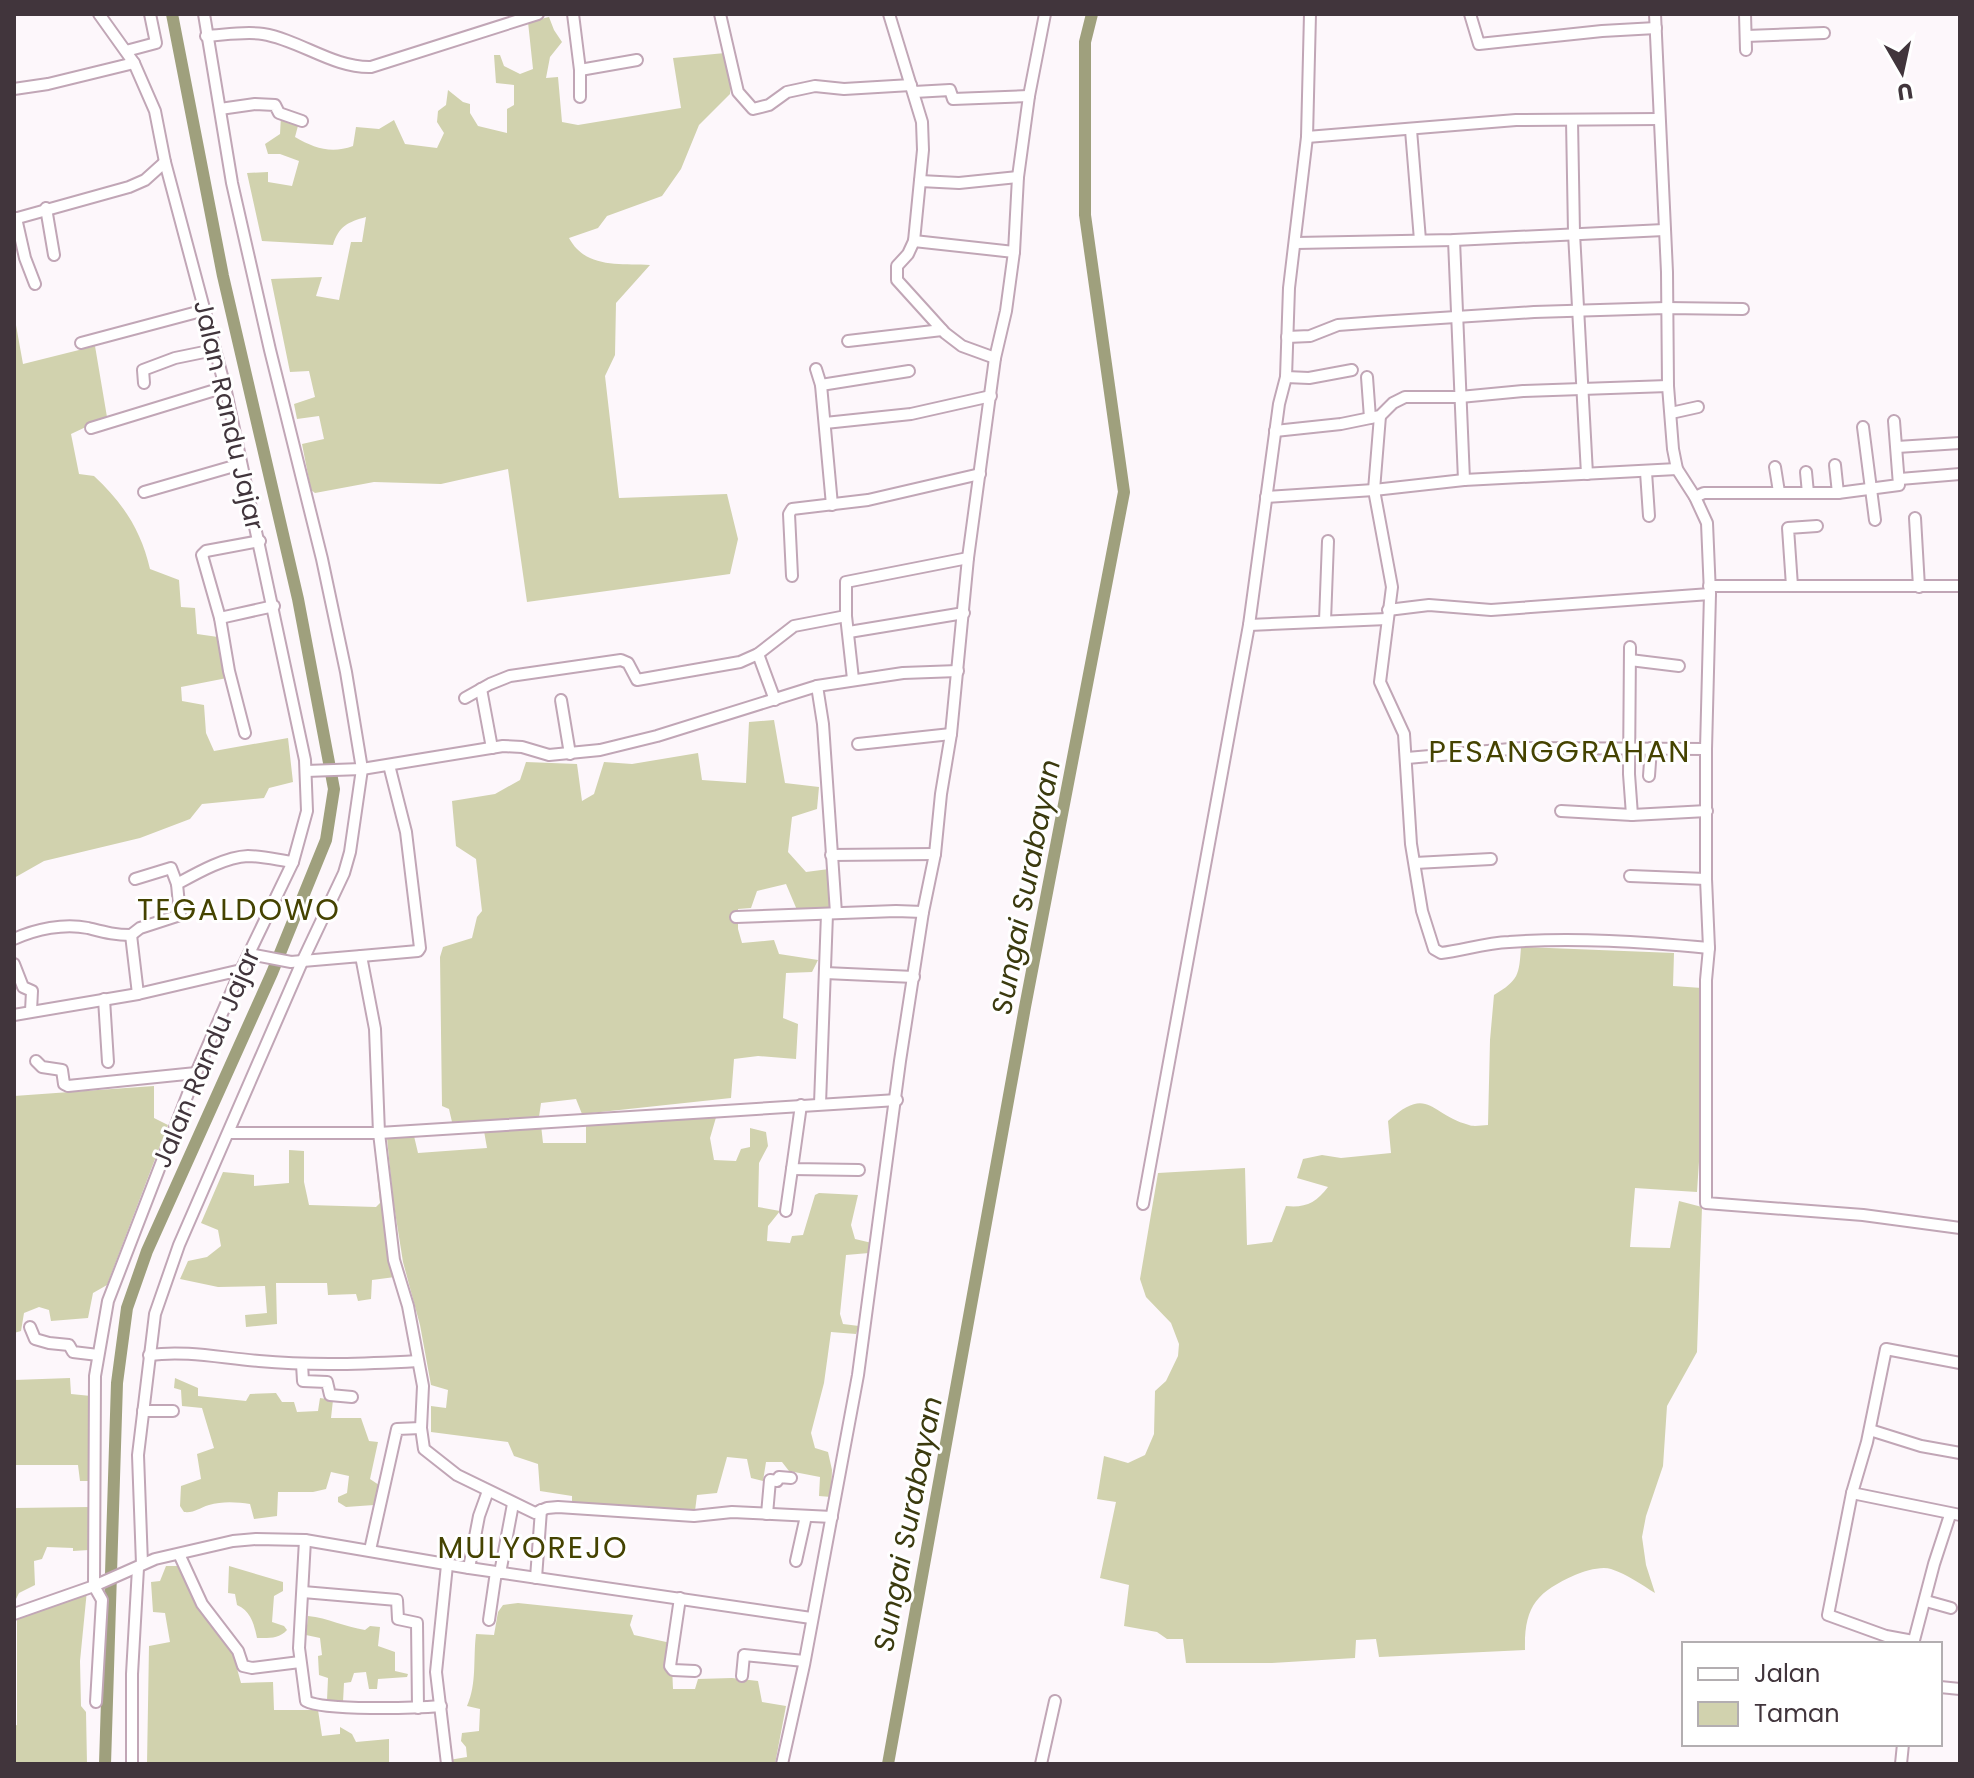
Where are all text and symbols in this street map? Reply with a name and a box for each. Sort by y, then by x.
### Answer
north arrow [1862,32,1942,112]
text: U [1895,75,1915,108]
street label: Jalan Randu Jajar [185,296,273,534]
district label: PESANGGRAHAN [1429,730,1691,773]
water label: Sungai Surabayan [982,756,1070,1018]
district label: TEGALDOWO [137,888,341,931]
street label: Jalan Randu Jajar [143,943,269,1173]
water label: Sungai Surabayan [864,1393,952,1655]
district label: MULYOREJO [437,1526,629,1569]
legend [1682,1642,1942,1746]
text: Jalan [1754,1657,1820,1690]
text: Taman [1754,1697,1840,1730]

